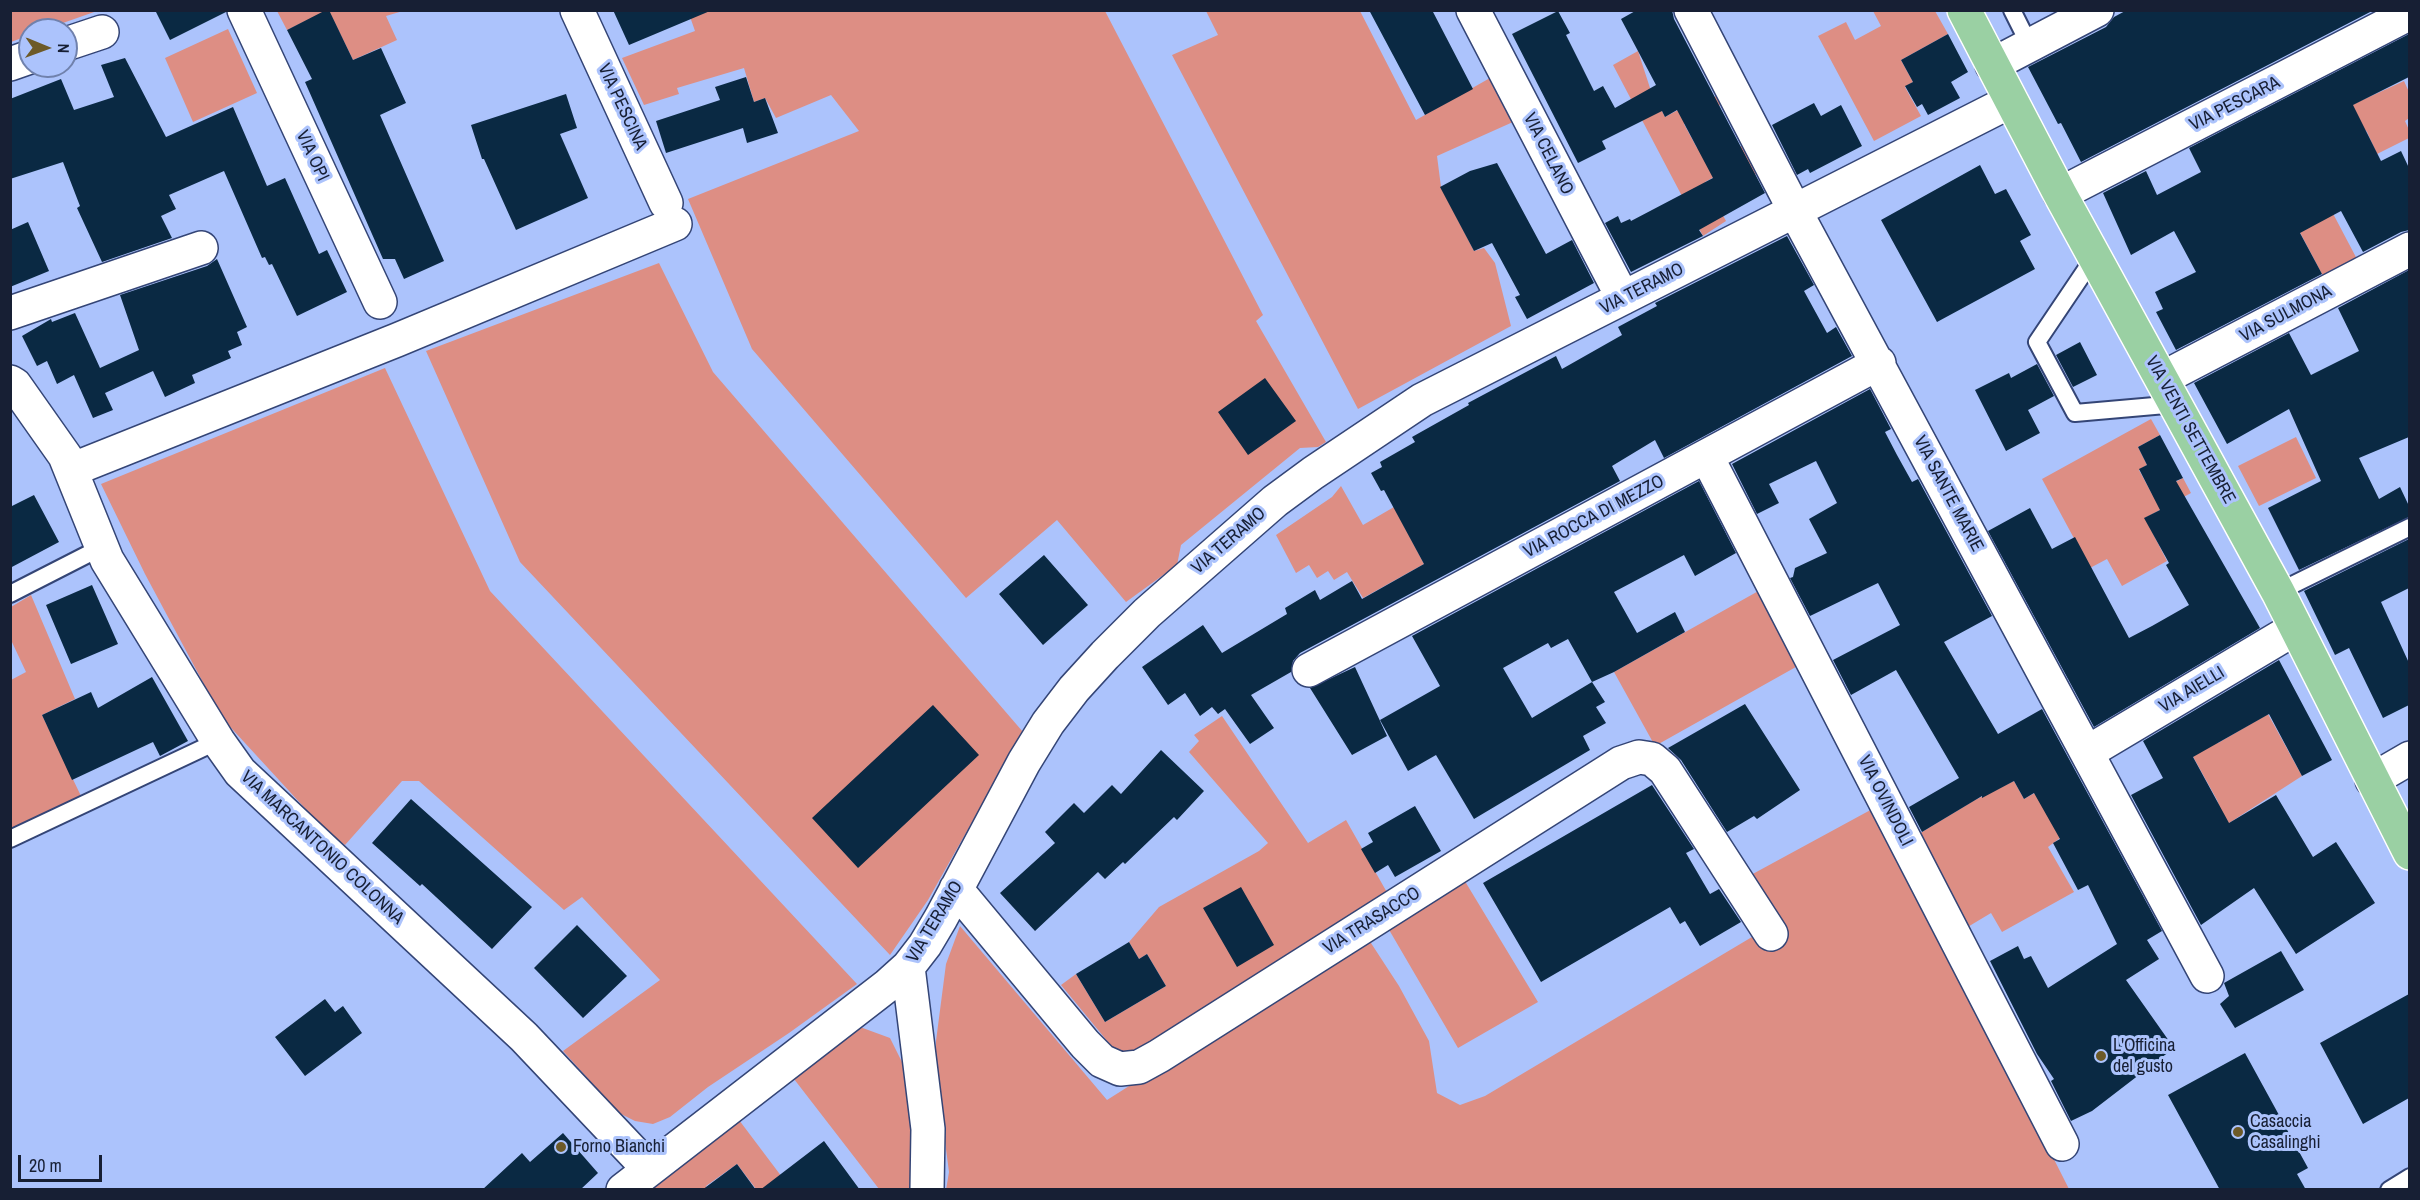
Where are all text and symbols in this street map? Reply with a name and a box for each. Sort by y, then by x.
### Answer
north arrow [18,18,78,78]
text: N [53,43,75,53]
street label: VIA PESCINA [593,60,651,154]
street label: VIA PESCARA [2186,72,2284,136]
street label: VIA CELANO [1518,110,1578,198]
street label: VIA OPI [291,127,333,185]
street label: VIA TERAMO [1597,259,1687,319]
street label: VIA SULMONA [2236,281,2336,347]
street label: VIA VENTI SETTEMBRE [2140,352,2240,508]
street label: VIA SANTE MARIE [1908,432,1988,556]
street label: VIA ROCCA DI MEZZO [1520,471,1668,563]
street label: VIA TERAMO [1188,503,1270,579]
street label: VIA AIELLI [2155,662,2229,718]
street label: VIA OVINDOLI [1853,752,1917,850]
street label: VIA MARCANTONIO COLONNA [236,767,408,929]
street label: VIA TERAMO [902,877,968,967]
street label: VIA TRASACCO [1320,883,1424,959]
place label: L'Officina del gusto [2113,1035,2175,1078]
marker: L'Officina del gusto [2094,1049,2108,1063]
place label: Casaccia Casalinghi [2250,1111,2321,1154]
marker: Casaccia Casalinghi [2231,1125,2245,1139]
place label: Forno Bianchi [573,1136,665,1158]
marker: Forno Bianchi [554,1140,568,1154]
scale bar [21,1143,105,1181]
text: 20 m [29,1153,62,1178]

